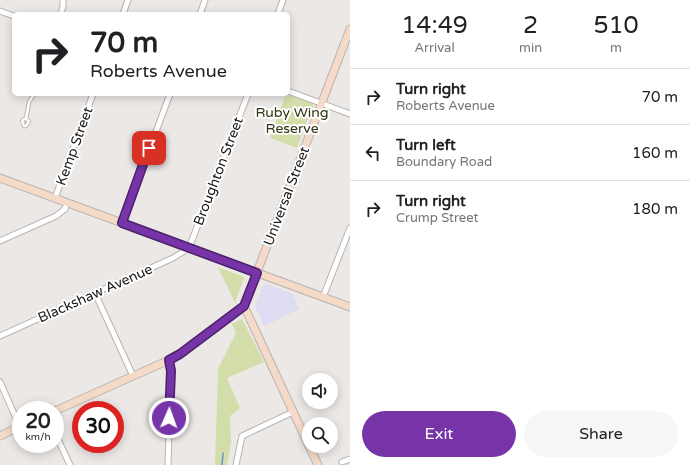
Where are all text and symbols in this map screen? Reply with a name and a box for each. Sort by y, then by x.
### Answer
text: 14:49 [401,11,468,40]
text: 2 [523,11,538,40]
text: 510 [593,11,639,40]
text: 70 m [90,26,158,60]
icon: right [24,28,76,80]
text: Arrival [414,40,455,56]
text: min [519,40,542,56]
text: m [610,40,622,56]
text: Roberts Avenue [90,60,227,82]
text: Turn right [396,80,466,98]
icon: right [362,86,384,108]
text: 70 m [641,88,678,106]
text: Roberts Avenue [396,98,495,114]
street label: Kemp Street [52,104,97,188]
park label: Ruby Wing Reserve [255,104,329,137]
street label: Broughton Street [190,114,247,228]
pin [132,131,166,165]
text: Turn left [396,136,456,154]
icon: arrive [138,137,160,159]
icon: left [362,142,384,164]
street label: Universal Street [260,144,313,248]
text: 160 m [632,144,678,162]
text: Boundary Road [396,154,492,170]
text: Turn right [396,192,466,210]
icon: right [362,198,384,220]
text: 180 m [632,200,678,218]
text: Crump Street [396,210,479,226]
street label: Blackshaw Avenue [35,260,155,326]
map controls [302,373,338,453]
button: sound [302,373,338,409]
position arrow [148,397,190,439]
speed limit sign: 30 [72,401,124,453]
text: 20 [25,410,51,434]
button: Exit [362,411,516,457]
button: Share [524,411,678,457]
button: search [302,417,338,453]
text: km/h [25,431,51,443]

